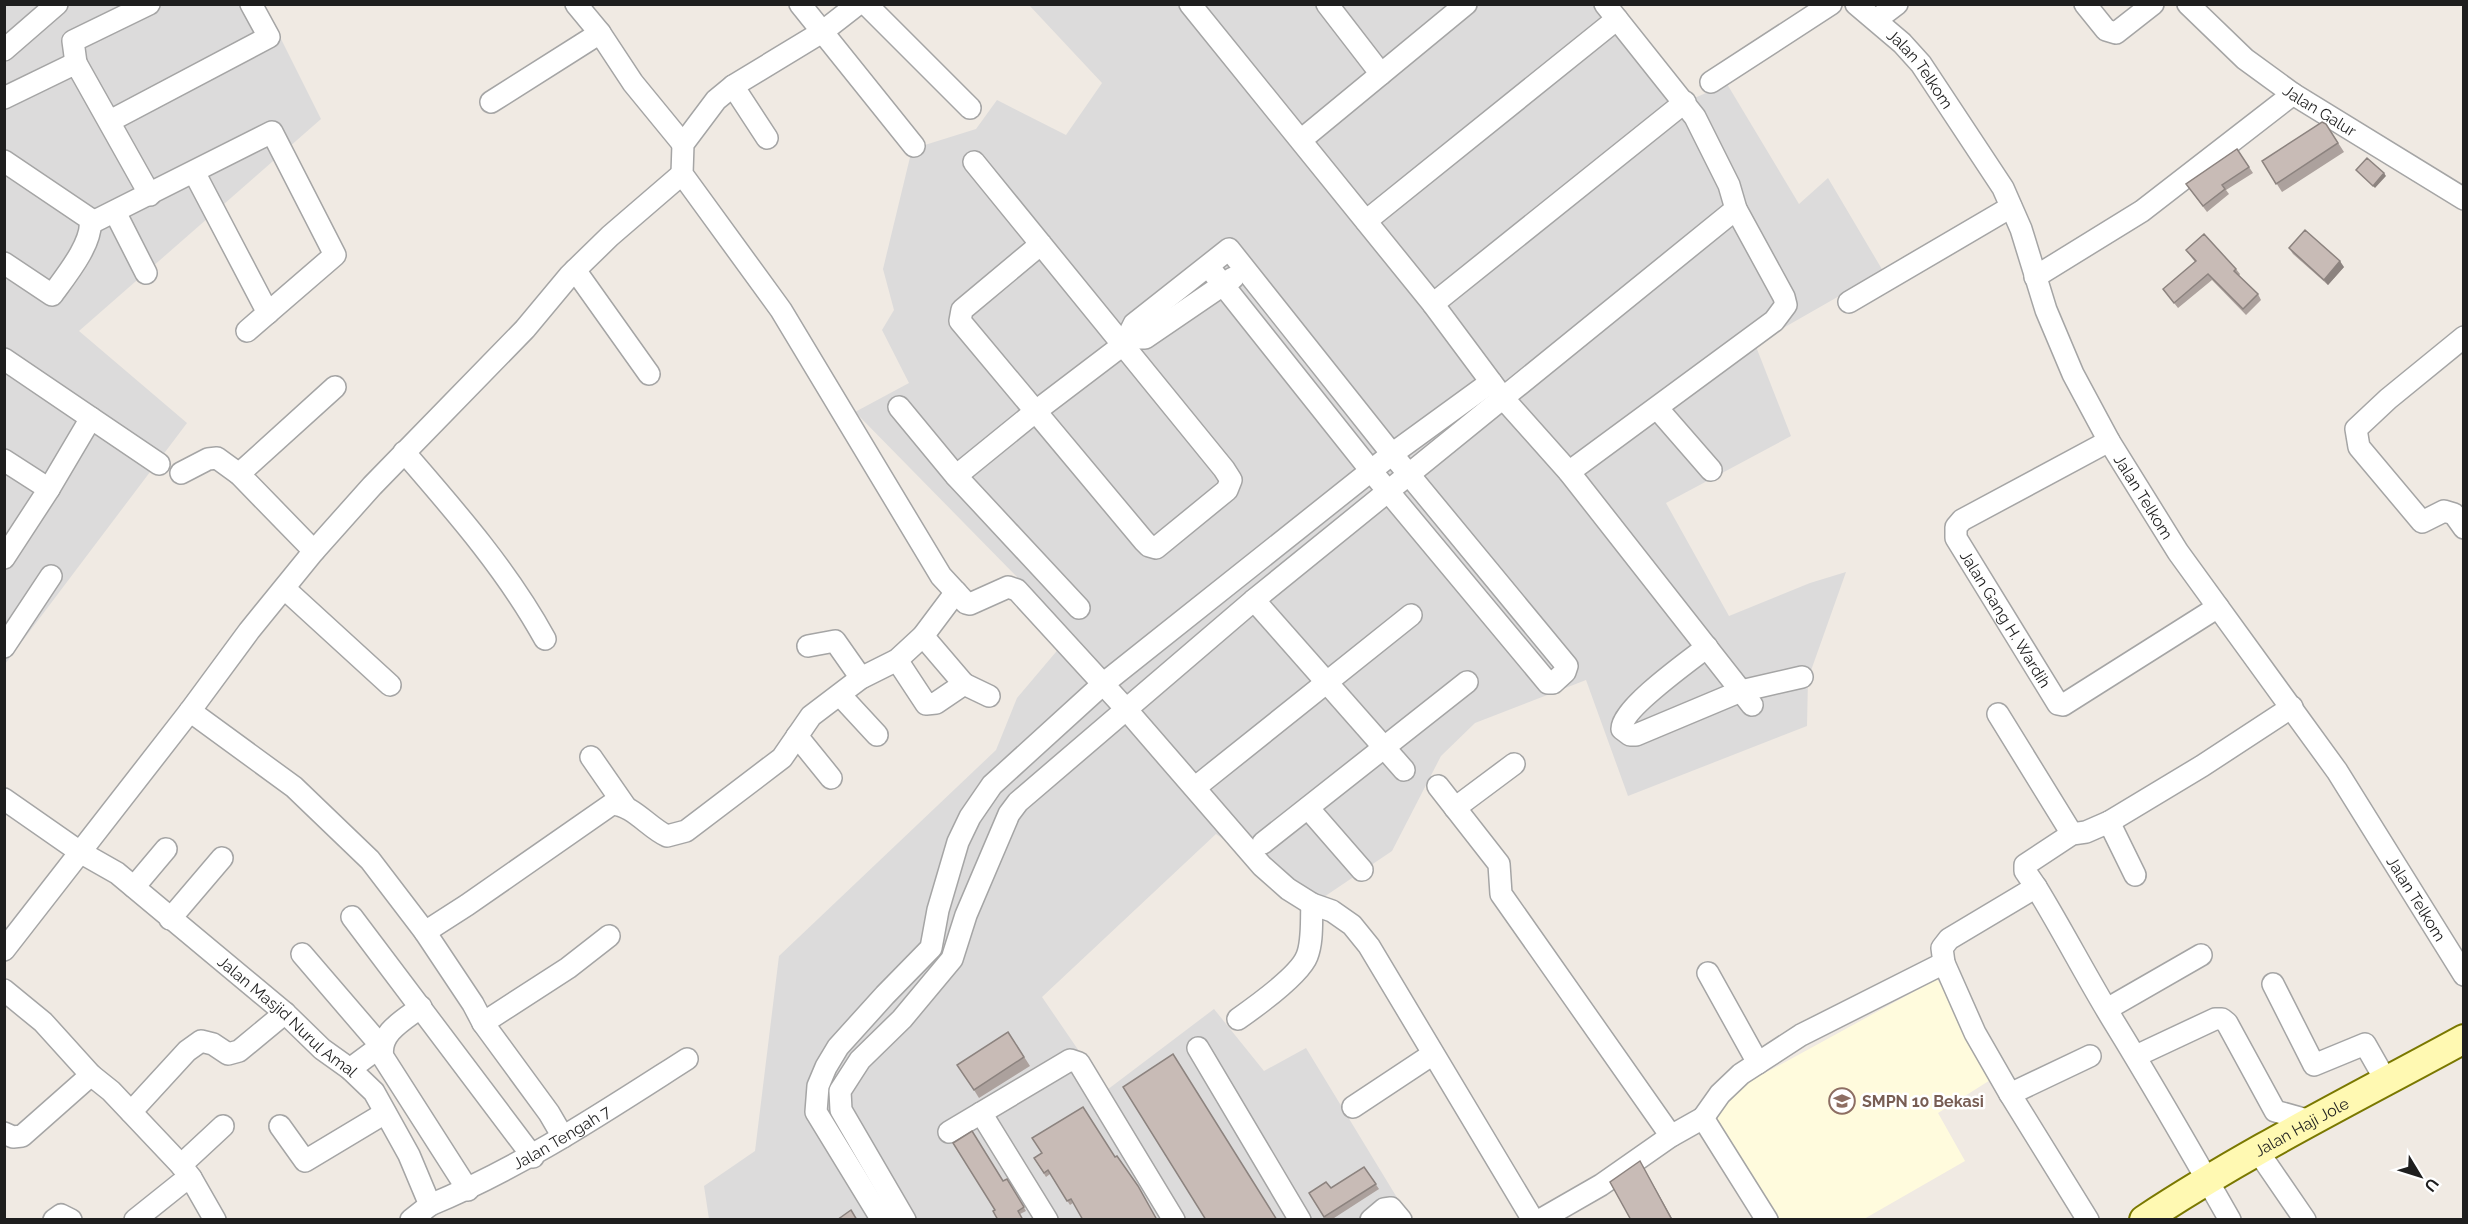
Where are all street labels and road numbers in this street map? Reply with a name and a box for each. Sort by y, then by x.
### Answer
street label: Jalan Telkom [1883,25,1957,112]
street label: Jalan Galur [2279,81,2360,140]
street label: Jalan Telkom [2110,451,2177,543]
street label: Jalan Gang H. Wardih [1956,547,2055,691]
street label: Jalan Telkom [2383,853,2450,945]
street label: Jalan Masjid Nurul Amal [214,952,362,1081]
street label: Jalan Haji Jole [2251,1093,2352,1160]
street label: Jalan Tengah 7 [509,1101,614,1173]

